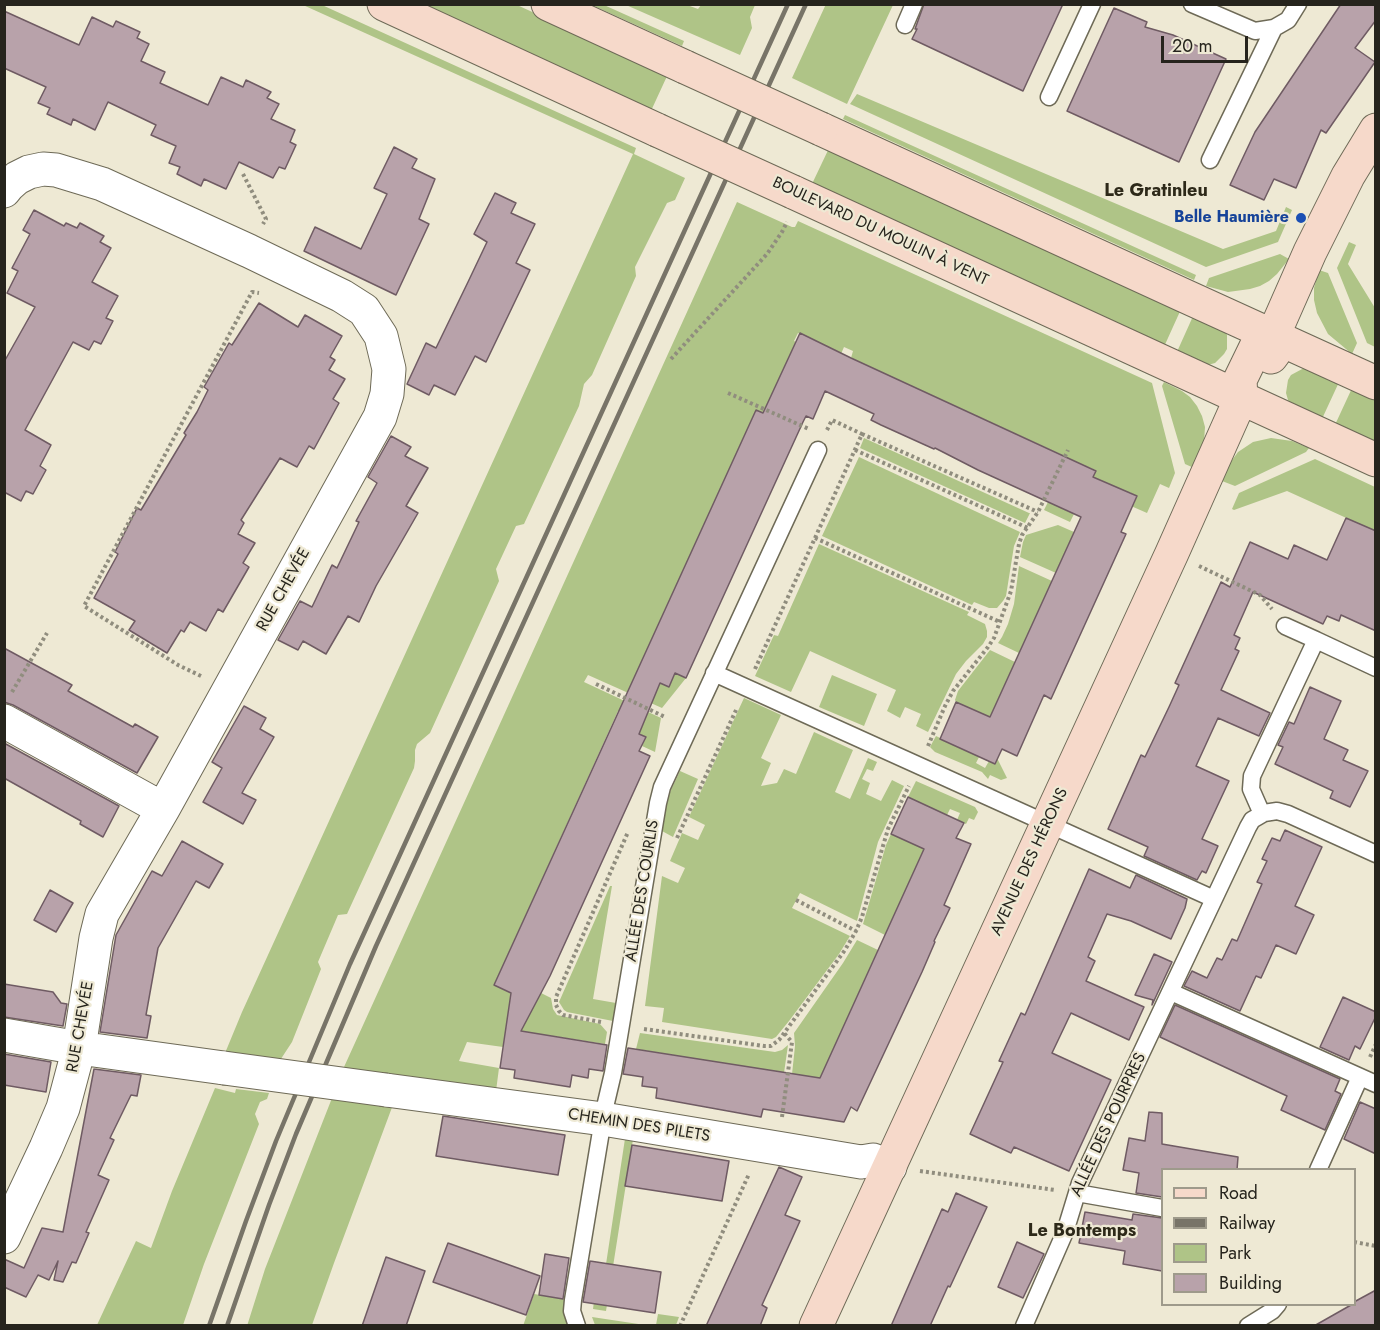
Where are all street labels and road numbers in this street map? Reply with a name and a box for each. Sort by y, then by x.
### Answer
street label: BOULEVARD DU MOULIN À VENT [769,173,991,291]
street label: RUE CHEVÉE [253,545,315,635]
street label: AVENUE DES HÉRONS [987,785,1073,939]
street label: ALLÉE DES COURLIS [622,819,664,963]
street label: RUE CHEVÉE [64,980,98,1074]
street label: ALLÉE DES POURPRES [1067,1050,1151,1200]
street label: CHEMIN DES PILETS [567,1105,711,1147]

